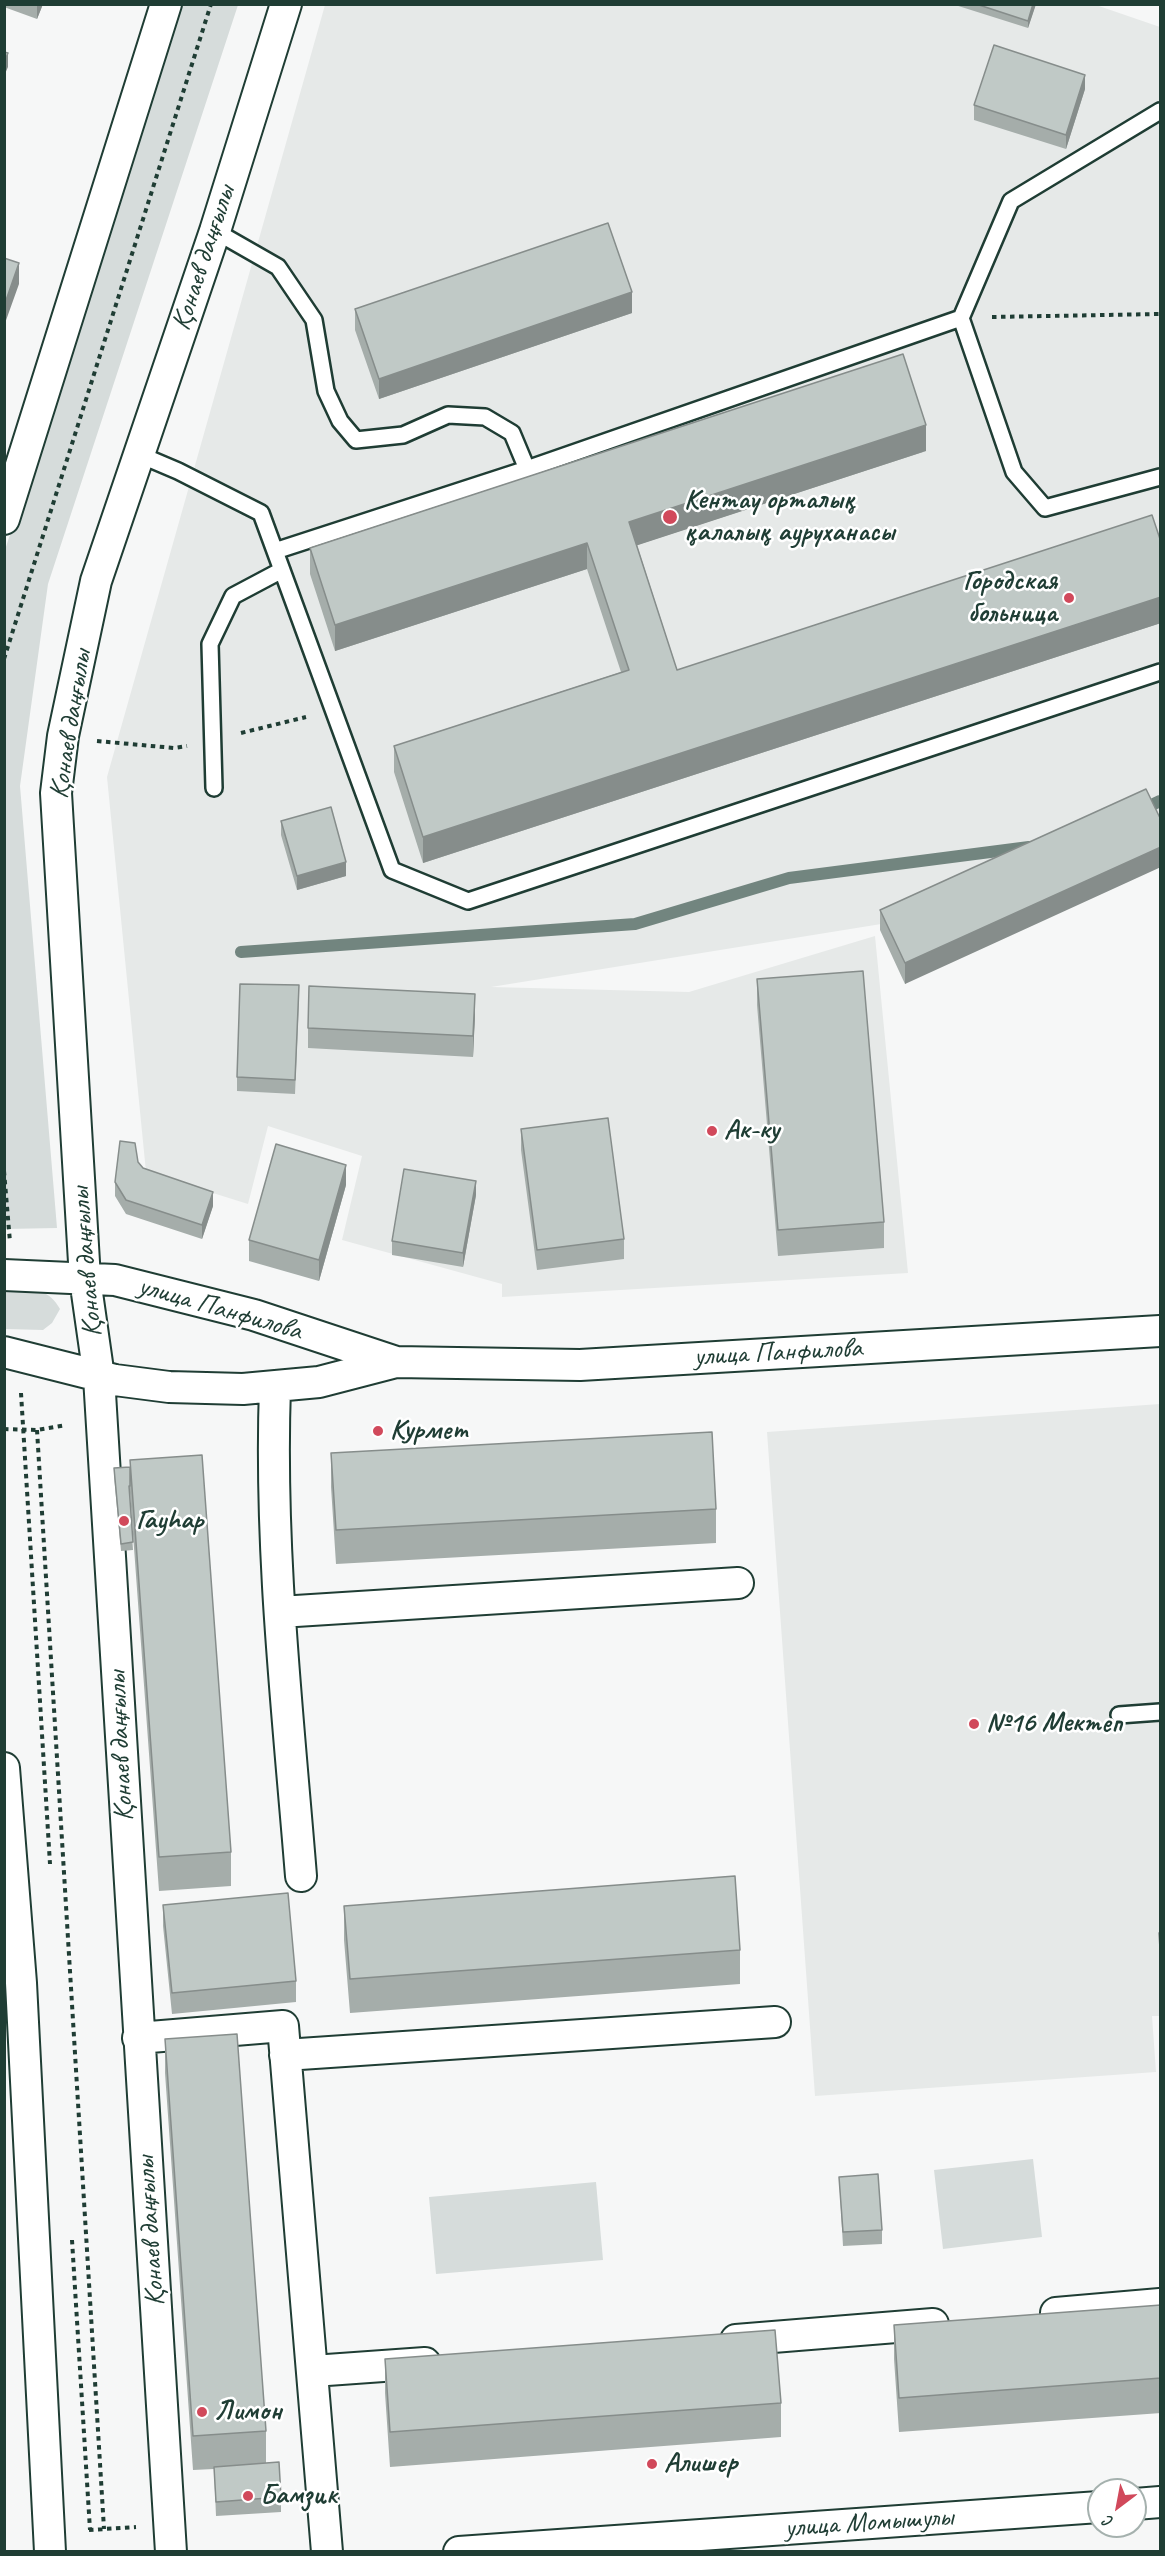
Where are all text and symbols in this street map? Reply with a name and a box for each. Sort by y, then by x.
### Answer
street label: Қонаев даңғылы [165,181,243,335]
place label: Кентау орталық қалалық ауруханасы [684,484,894,550]
marker: Кентау орталық қалалық ауруханасы [661,508,679,526]
place label: Городская больница [963,565,1057,631]
marker: Городская больница [1062,591,1076,605]
street label: Қонаев даңғылы [43,647,99,801]
place label: Ак-ку [724,1114,779,1148]
marker: Ак-ку [705,1124,719,1138]
street label: Қонаев даңғылы [64,1186,110,1338]
street label: улица Панфилова [134,1270,306,1348]
street label: улица Панфилова [693,1332,863,1374]
place label: Курмет [390,1414,468,1448]
marker: Курмет [371,1424,385,1438]
place label: Гауһар [136,1504,203,1538]
marker: Гауһар [117,1514,131,1528]
street label: Қонаев даңғылы [100,1670,142,1822]
place label: №16 Мектеп [986,1707,1122,1741]
marker: №16 Мектеп [967,1717,981,1731]
street label: Қонаев даңғылы [129,2155,173,2307]
place label: Лимон [214,2395,282,2429]
marker: Лимон [195,2405,209,2419]
place label: Алишер [664,2447,738,2481]
marker: Алишер [645,2457,659,2471]
north arrow [1087,2478,1147,2538]
place label: Бамзик [260,2479,337,2513]
marker: Бамзик [241,2489,255,2503]
street label: улица Момышулы [784,2500,954,2546]
text: С [1100,2511,1117,2532]

